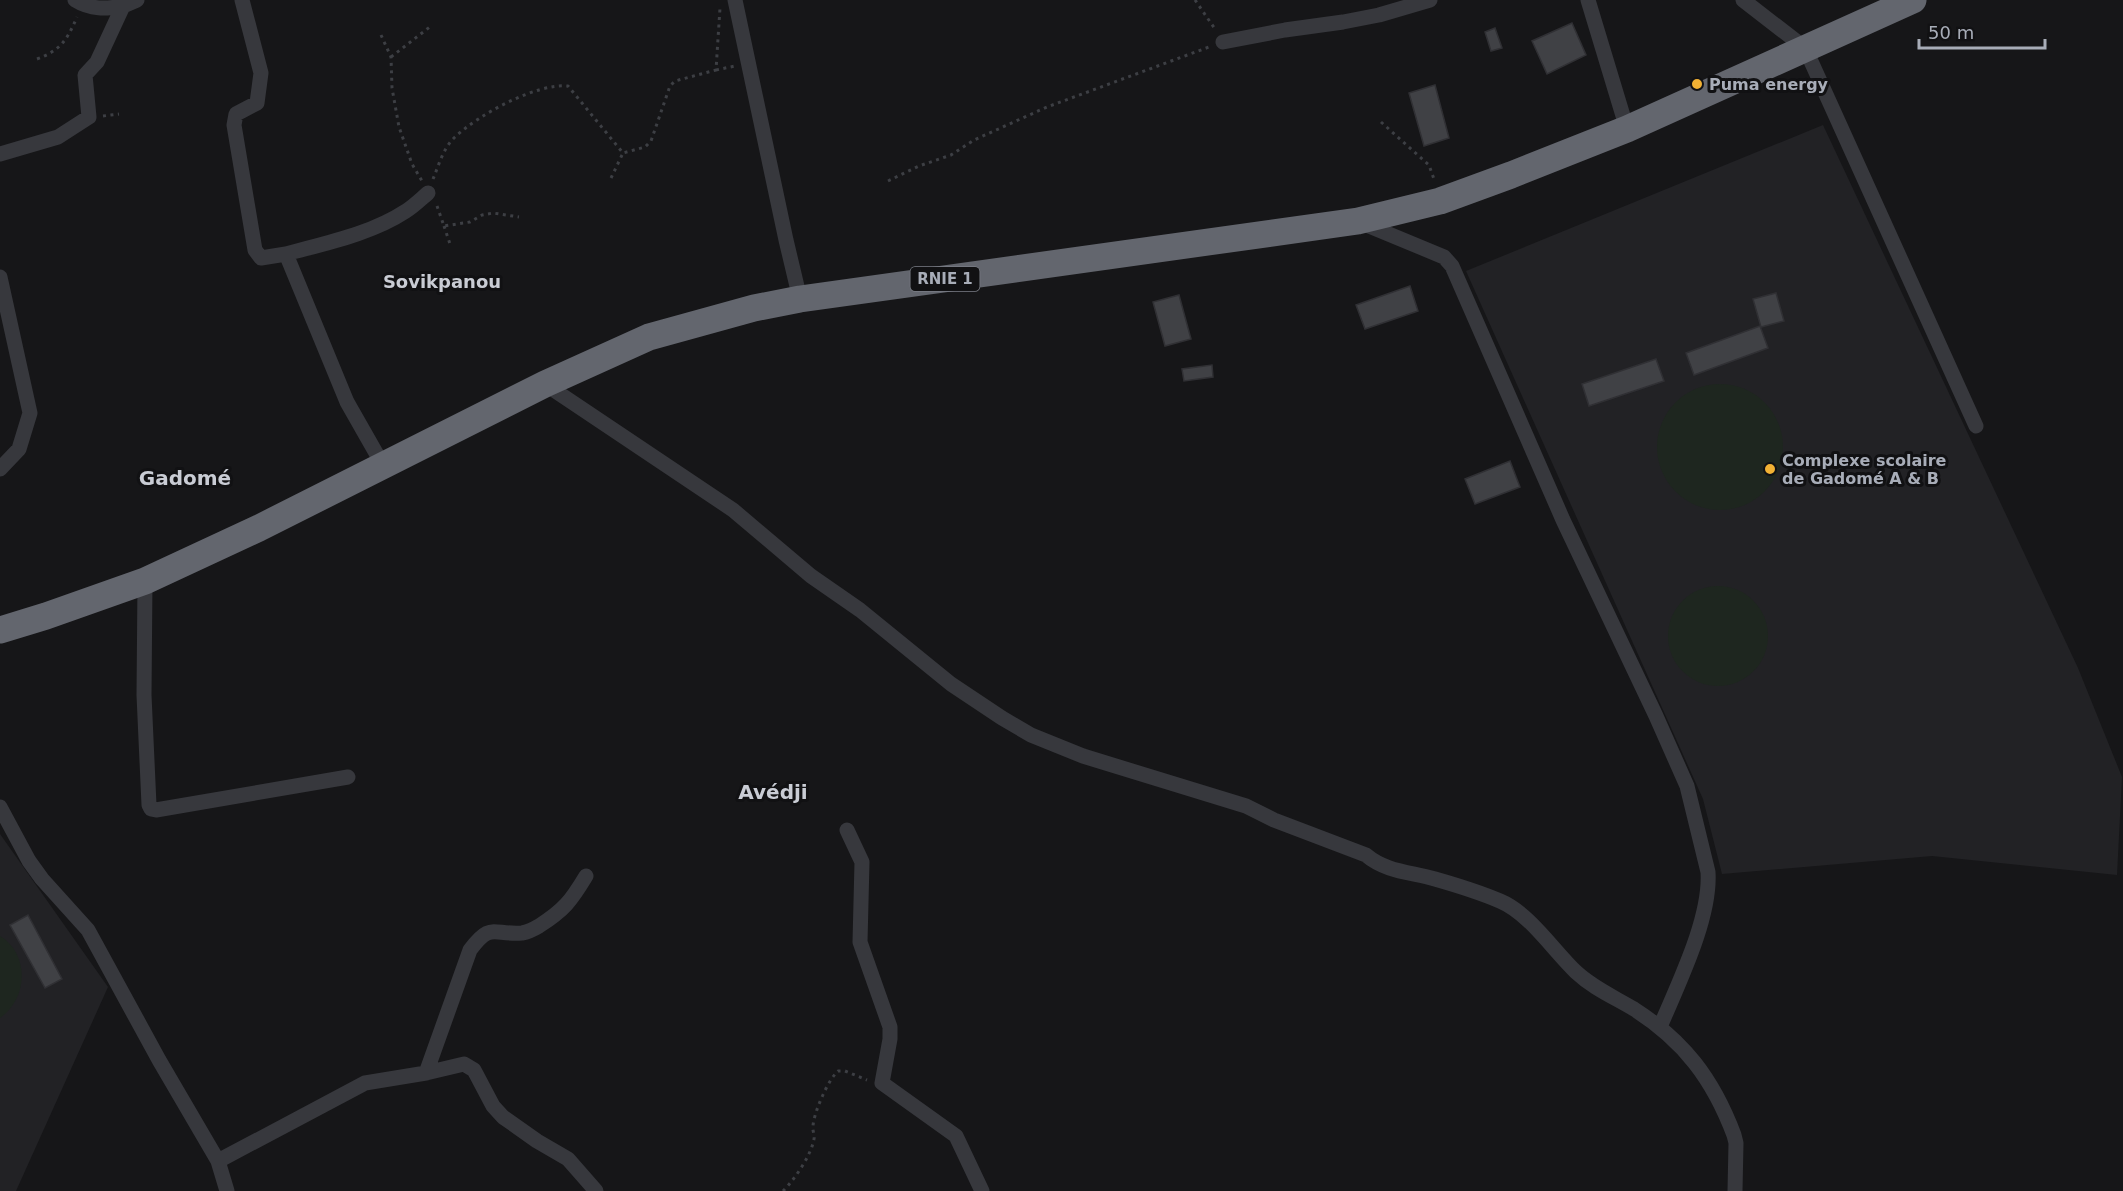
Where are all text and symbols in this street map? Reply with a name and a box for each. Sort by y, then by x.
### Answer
scale bar [1919,12,2045,50]
text: 50 m [1928,22,1974,43]
place label: Puma energy [1709,75,1829,94]
marker: Puma energy [1690,77,1704,91]
road number: RNIE 1 [910,267,980,291]
district label: Sovikpanou [383,271,501,292]
place label: Complexe scolaire de Gadomé A & B [1782,451,1947,488]
marker: Complexe scolaire de Gadomé A & B [1763,462,1777,476]
district label: Gadomé [139,466,231,490]
district label: Avédji [738,780,808,804]

